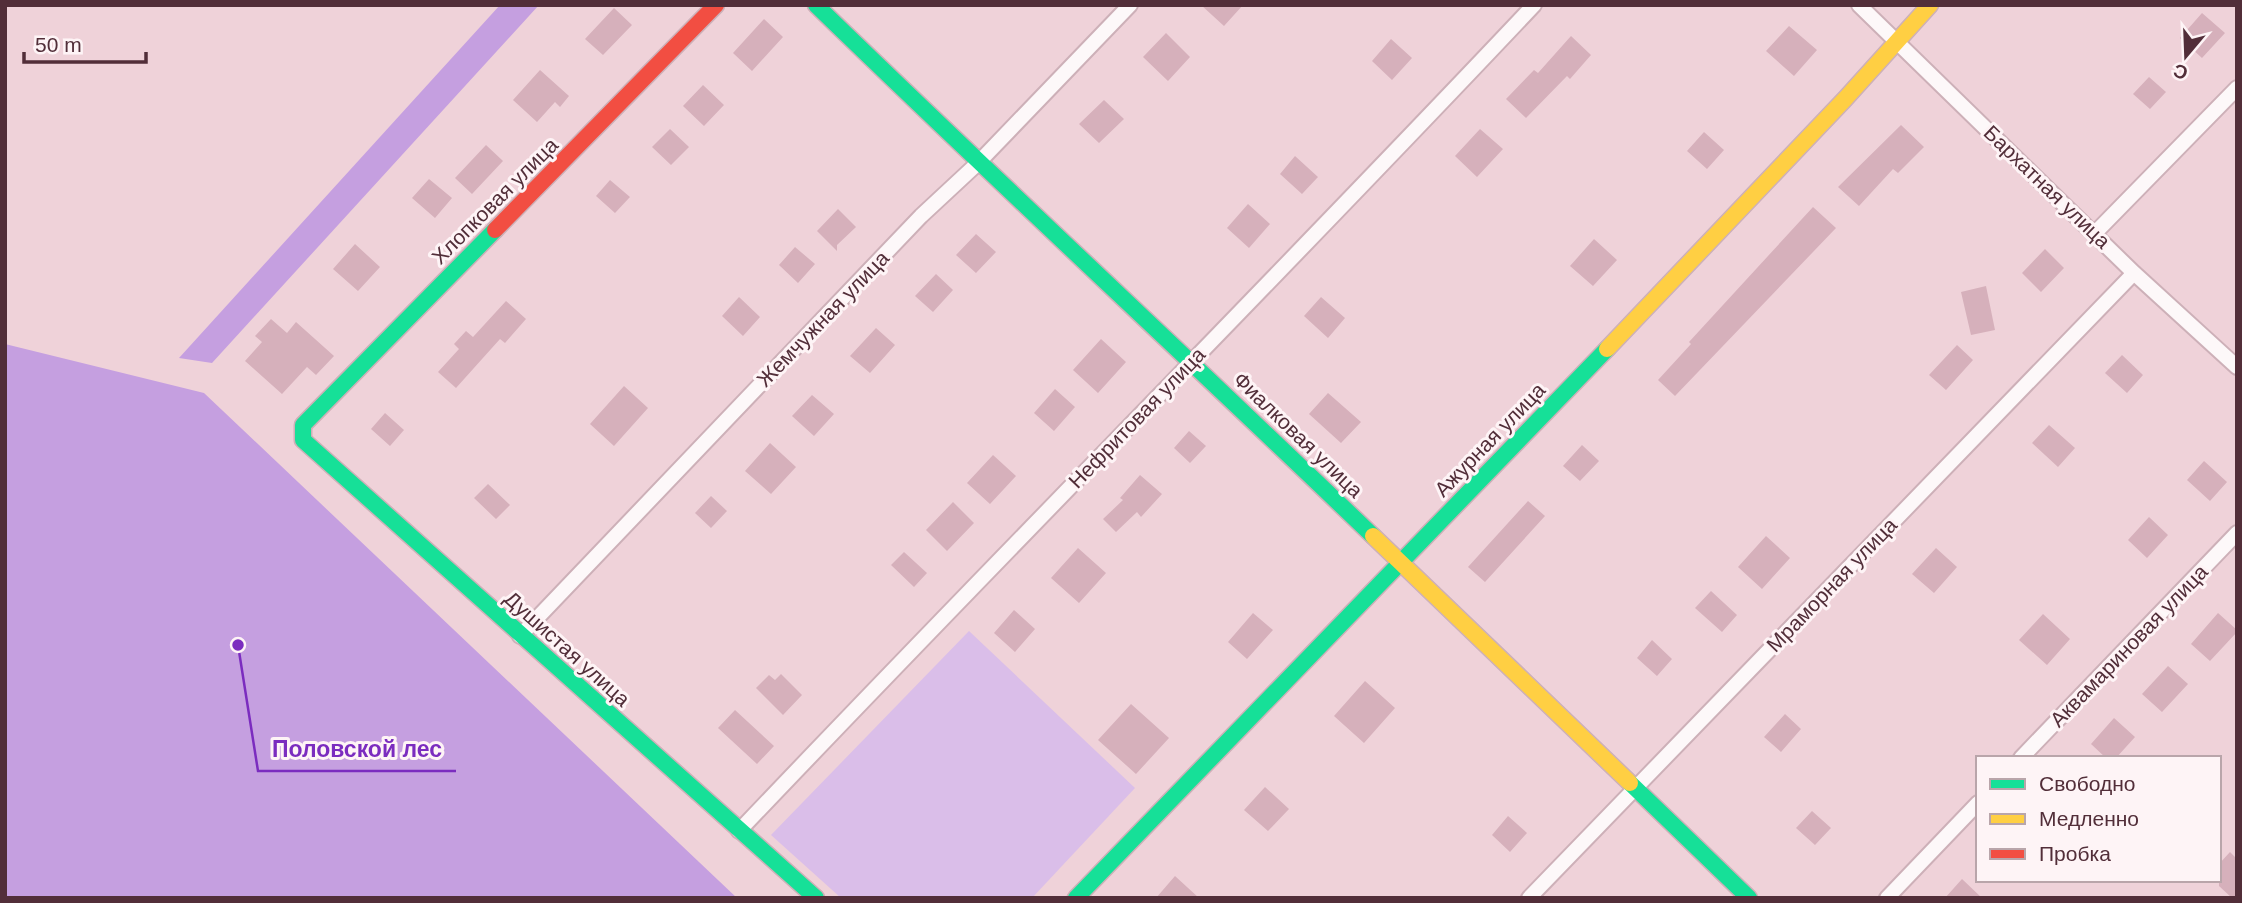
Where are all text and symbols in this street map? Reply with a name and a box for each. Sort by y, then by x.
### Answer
scale bar [24,21,147,65]
north arrow [2151,21,2221,91]
text: 50 m [35,33,82,56]
text: С [2170,59,2191,84]
street label: Бархатная улица [1980,121,2115,253]
street label: Хлопковая улица [427,133,562,268]
street label: Жемчужная улица [752,246,893,391]
street label: Нефритовая улица [1064,342,1210,493]
street label: Фиалковая улица [1229,367,1368,502]
street label: Ажурная улица [1430,378,1550,501]
street label: Мраморная улица [1762,513,1902,656]
street label: Аквамариновая улица [2045,560,2212,731]
street label: Душистая улица [500,586,635,711]
callout: Половской лес [258,727,456,771]
text: Половской лес [272,736,442,762]
legend [1976,756,2221,882]
text: Свободно [2039,772,2136,795]
text: Медленно [2039,807,2139,830]
text: Пробка [2039,842,2111,865]

